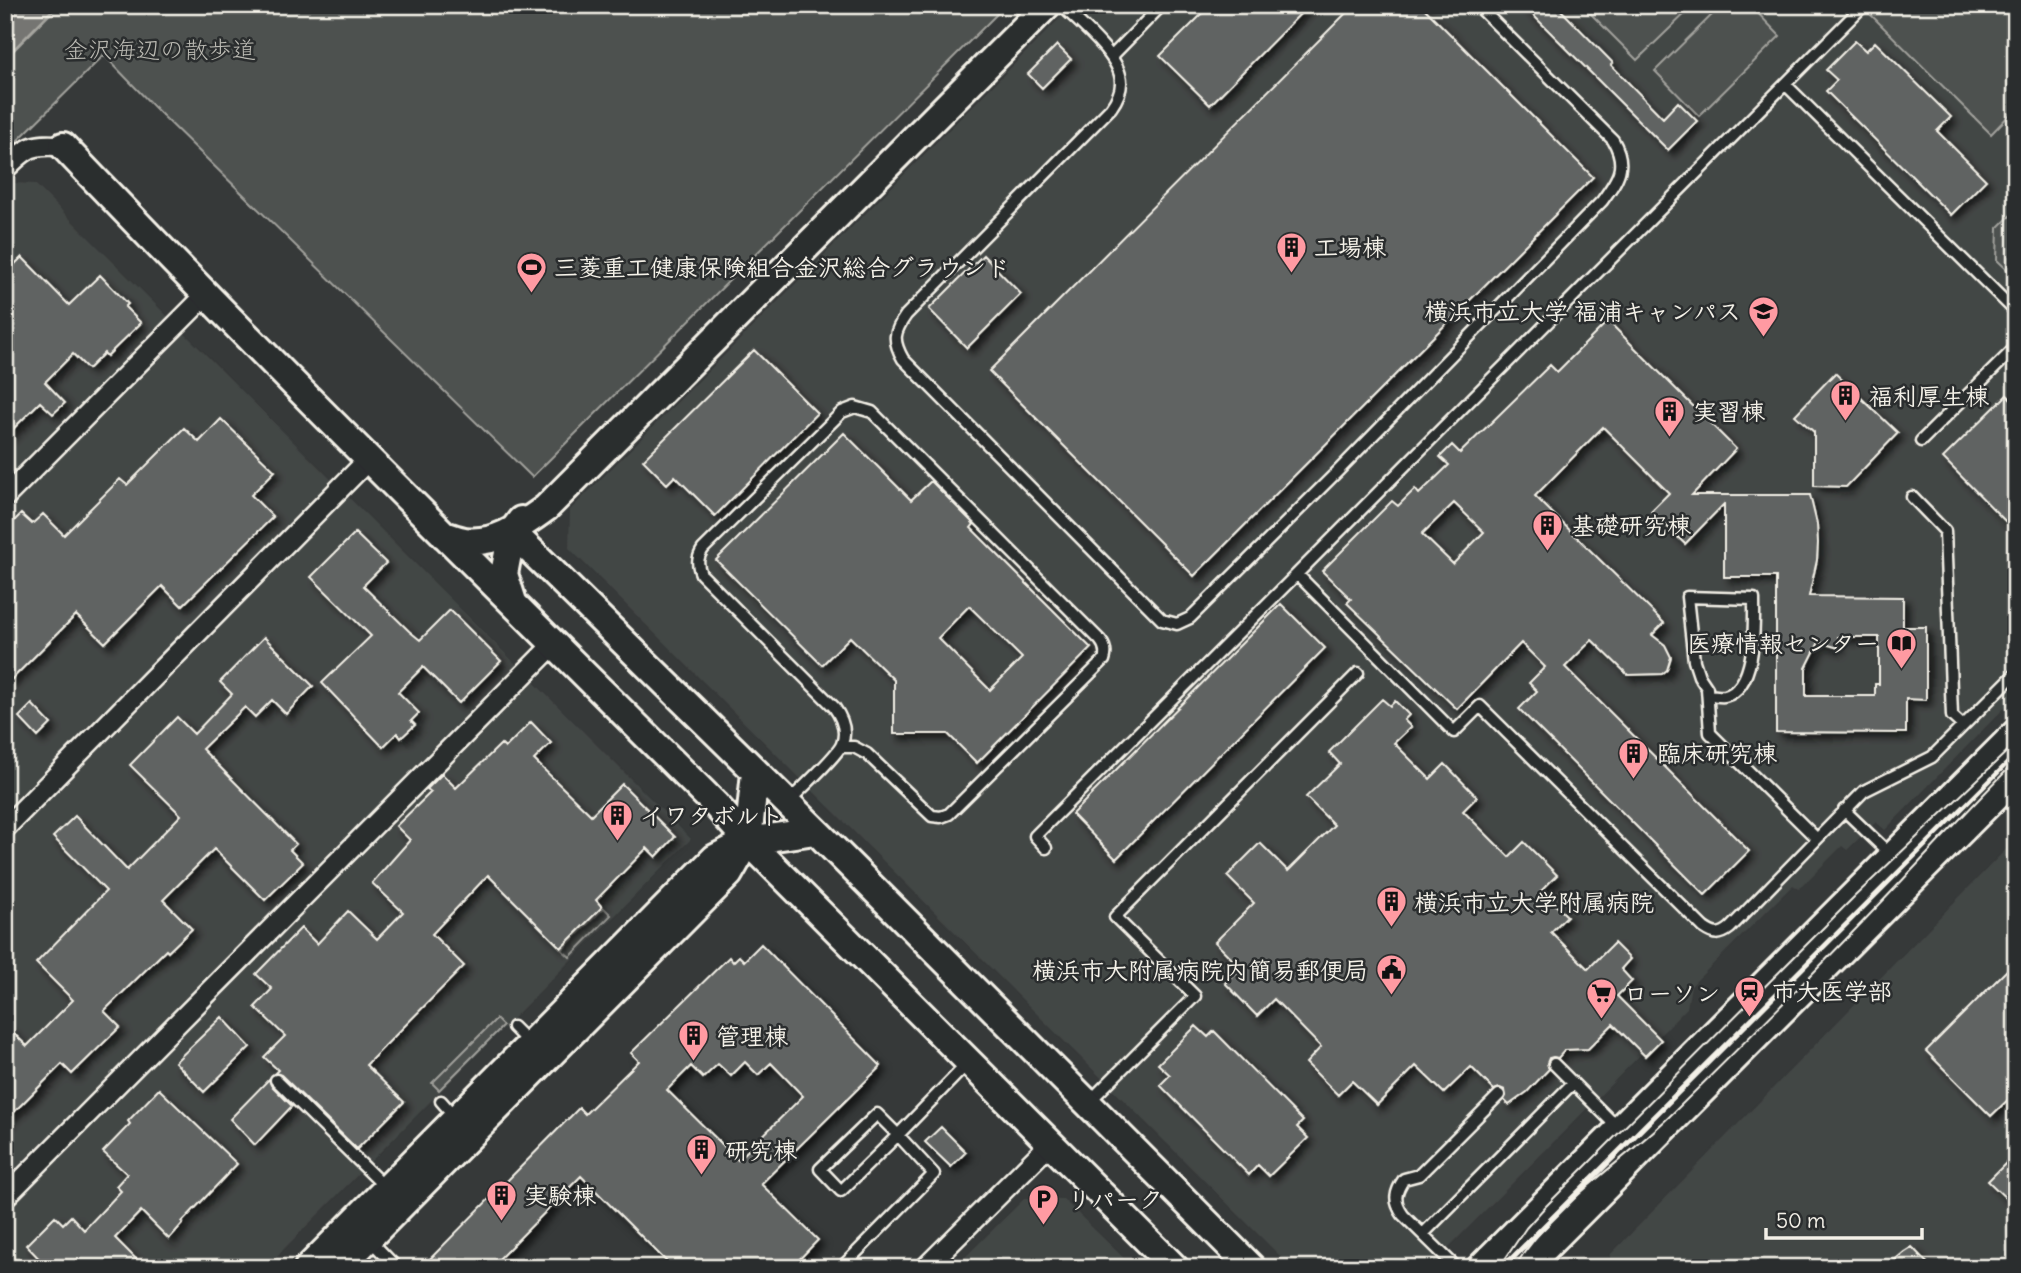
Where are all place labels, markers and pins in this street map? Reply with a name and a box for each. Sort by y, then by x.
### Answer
building icon: 工場棟 [1274,230,1308,274]
place label: 工場棟 [1314,232,1387,262]
sports icon: 三菱重工健康保険組合金沢総合グラウンド [514,250,548,294]
place label: 三菱重工健康保険組合金沢総合グラウンド [554,252,1010,282]
school or university icon: 横浜市立大学 福浦キャンパス [1747,294,1781,338]
place label: 横浜市立大学 福浦キャンパス [1424,296,1741,326]
building icon: 福利厚生棟 [1829,379,1863,423]
place label: 福利厚生棟 [1869,381,1990,411]
building icon: 実習棟 [1653,394,1687,438]
place label: 実習棟 [1693,396,1766,426]
building icon: 基礎研究棟 [1531,508,1565,552]
place label: 基礎研究棟 [1571,510,1692,540]
library icon: 医療情報センター [1885,626,1919,670]
place label: 医療情報センター [1687,628,1879,658]
building icon: 臨床研究棟 [1617,736,1651,780]
place label: 臨床研究棟 [1657,738,1778,768]
building icon: イワタボルト [600,798,634,842]
place label: イワタボルト [640,800,784,830]
building icon: 横浜市立大学附属病院 [1374,885,1408,929]
place label: 横浜市立大学附属病院 [1414,887,1654,917]
public building icon: 横浜市大附属病院内簡易郵便局 [1374,953,1408,997]
place label: 横浜市大附属病院内簡易郵便局 [1032,955,1368,985]
station icon: 市大医学部 [1732,974,1766,1018]
supermarket icon: ローソン [1584,976,1618,1020]
place label: 市大医学部 [1772,976,1892,1006]
place label: ローソン [1624,978,1720,1008]
building icon: 管理棟 [676,1019,710,1063]
place label: 管理棟 [716,1021,789,1051]
building icon: 研究棟 [685,1133,719,1177]
place label: 研究棟 [725,1135,798,1165]
building icon: 実験棟 [484,1178,518,1222]
place label: 実験棟 [524,1180,597,1210]
parking icon: リパーク [1027,1182,1061,1226]
place label: リパーク [1067,1184,1163,1214]

